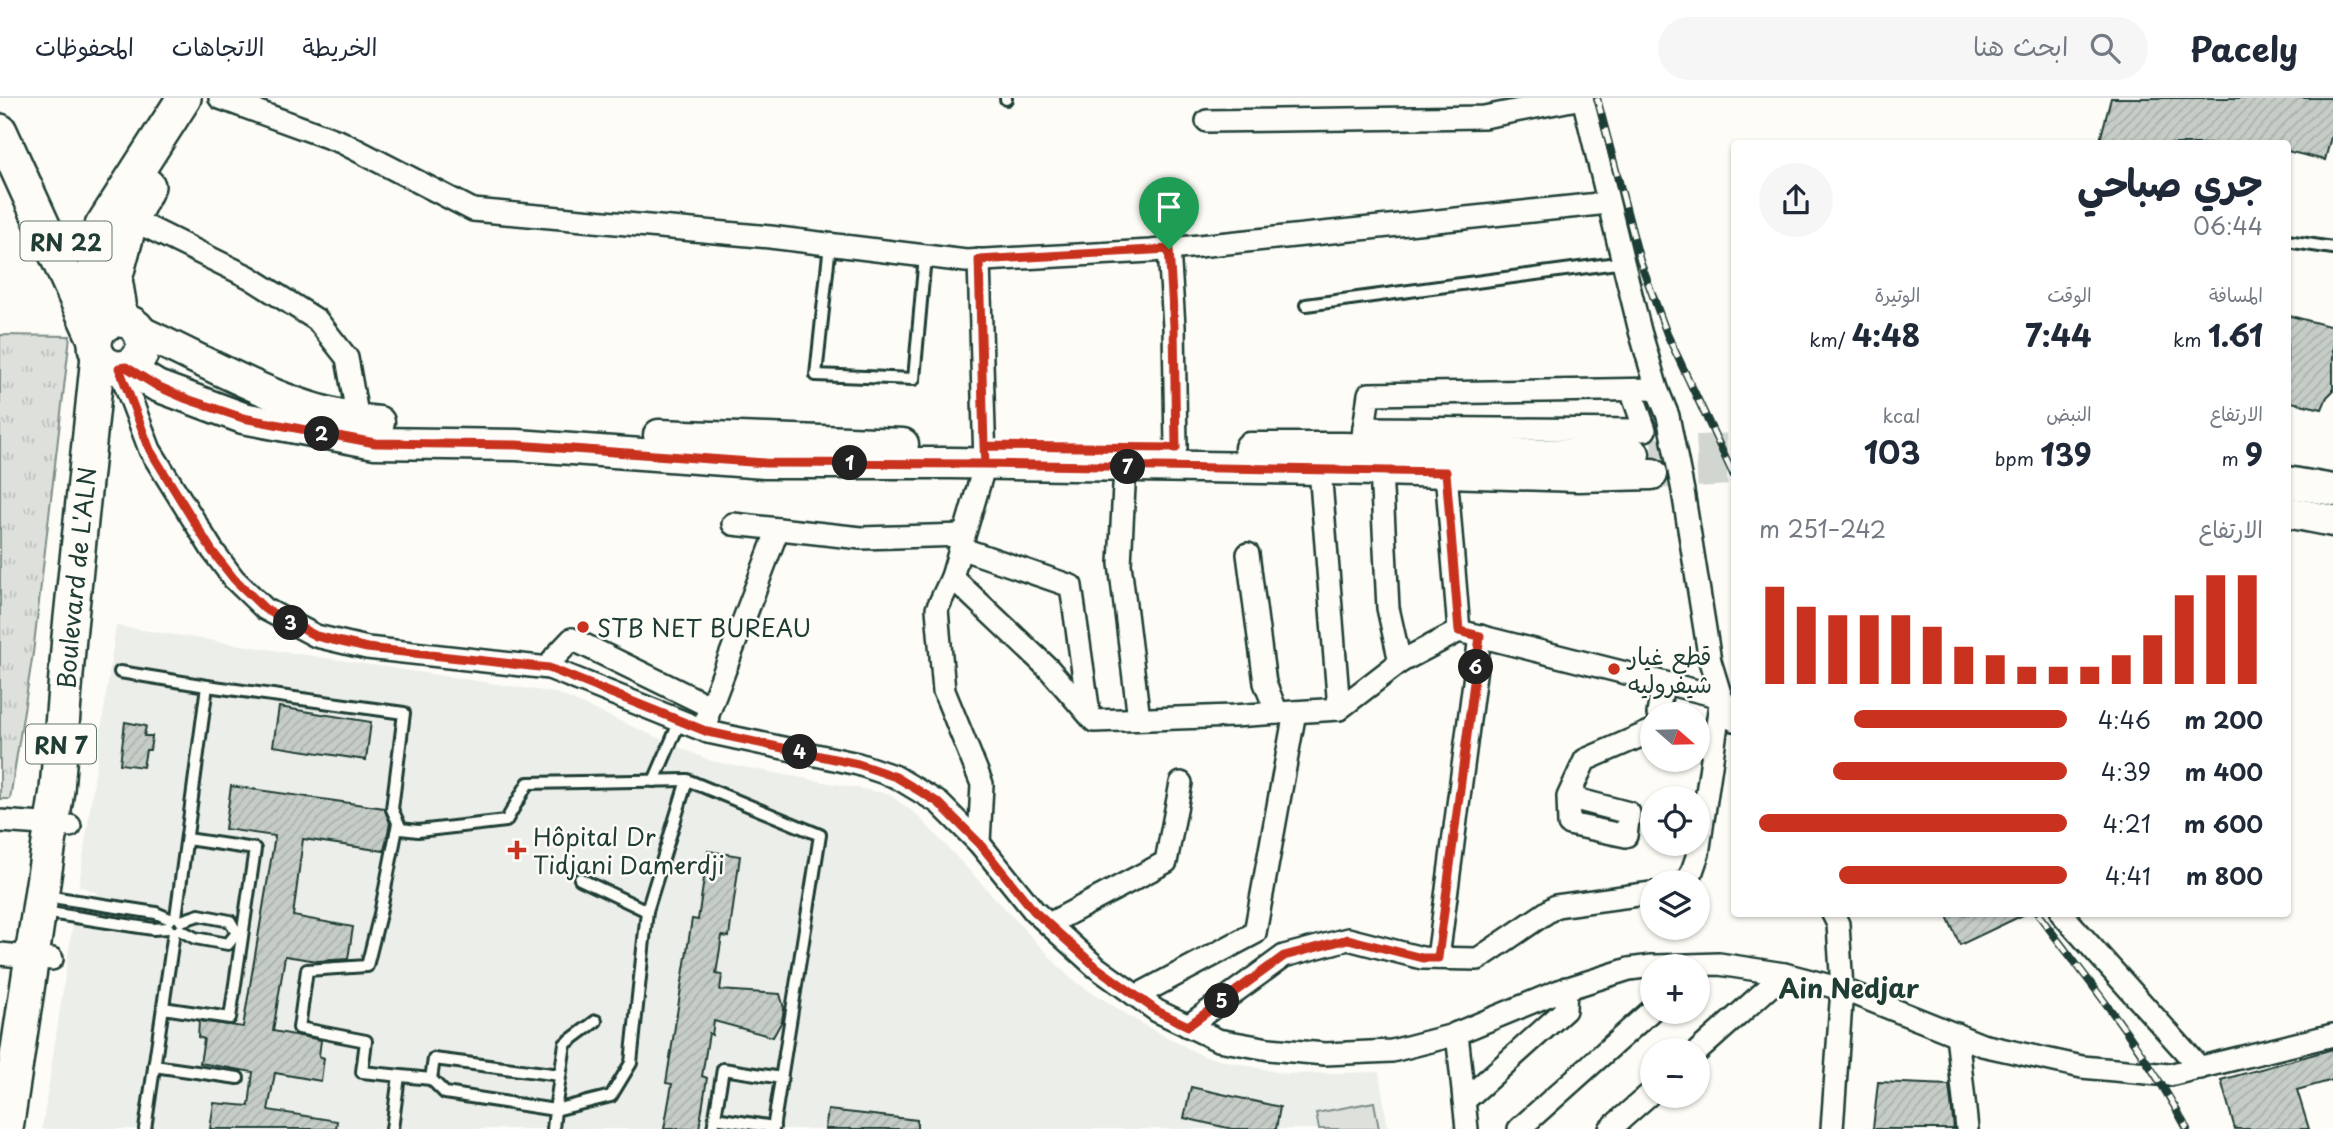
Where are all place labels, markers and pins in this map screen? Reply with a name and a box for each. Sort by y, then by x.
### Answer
pin [1139,177,1199,249]
pin: 2 [304,416,340,452]
pin: 1 [832,446,868,480]
pin: 7 [1110,450,1146,484]
pin: 3 [274,606,308,640]
place label: STB NET BUREAU [597,609,811,645]
marker: STB NET BUREAU [575,619,591,635]
place label: قطع غيار شيفروليه [1626,637,1712,701]
pin: 6 [1458,650,1494,684]
marker: قطع غيار شيفروليه [1606,661,1622,677]
pin: 4 [782,734,818,770]
place label: Hôpital Dr Tidjani Damerdji [533,818,725,882]
marker: Hôpital Dr Tidjani Damerdji [507,840,527,860]
pin: 5 [1204,984,1240,1018]

